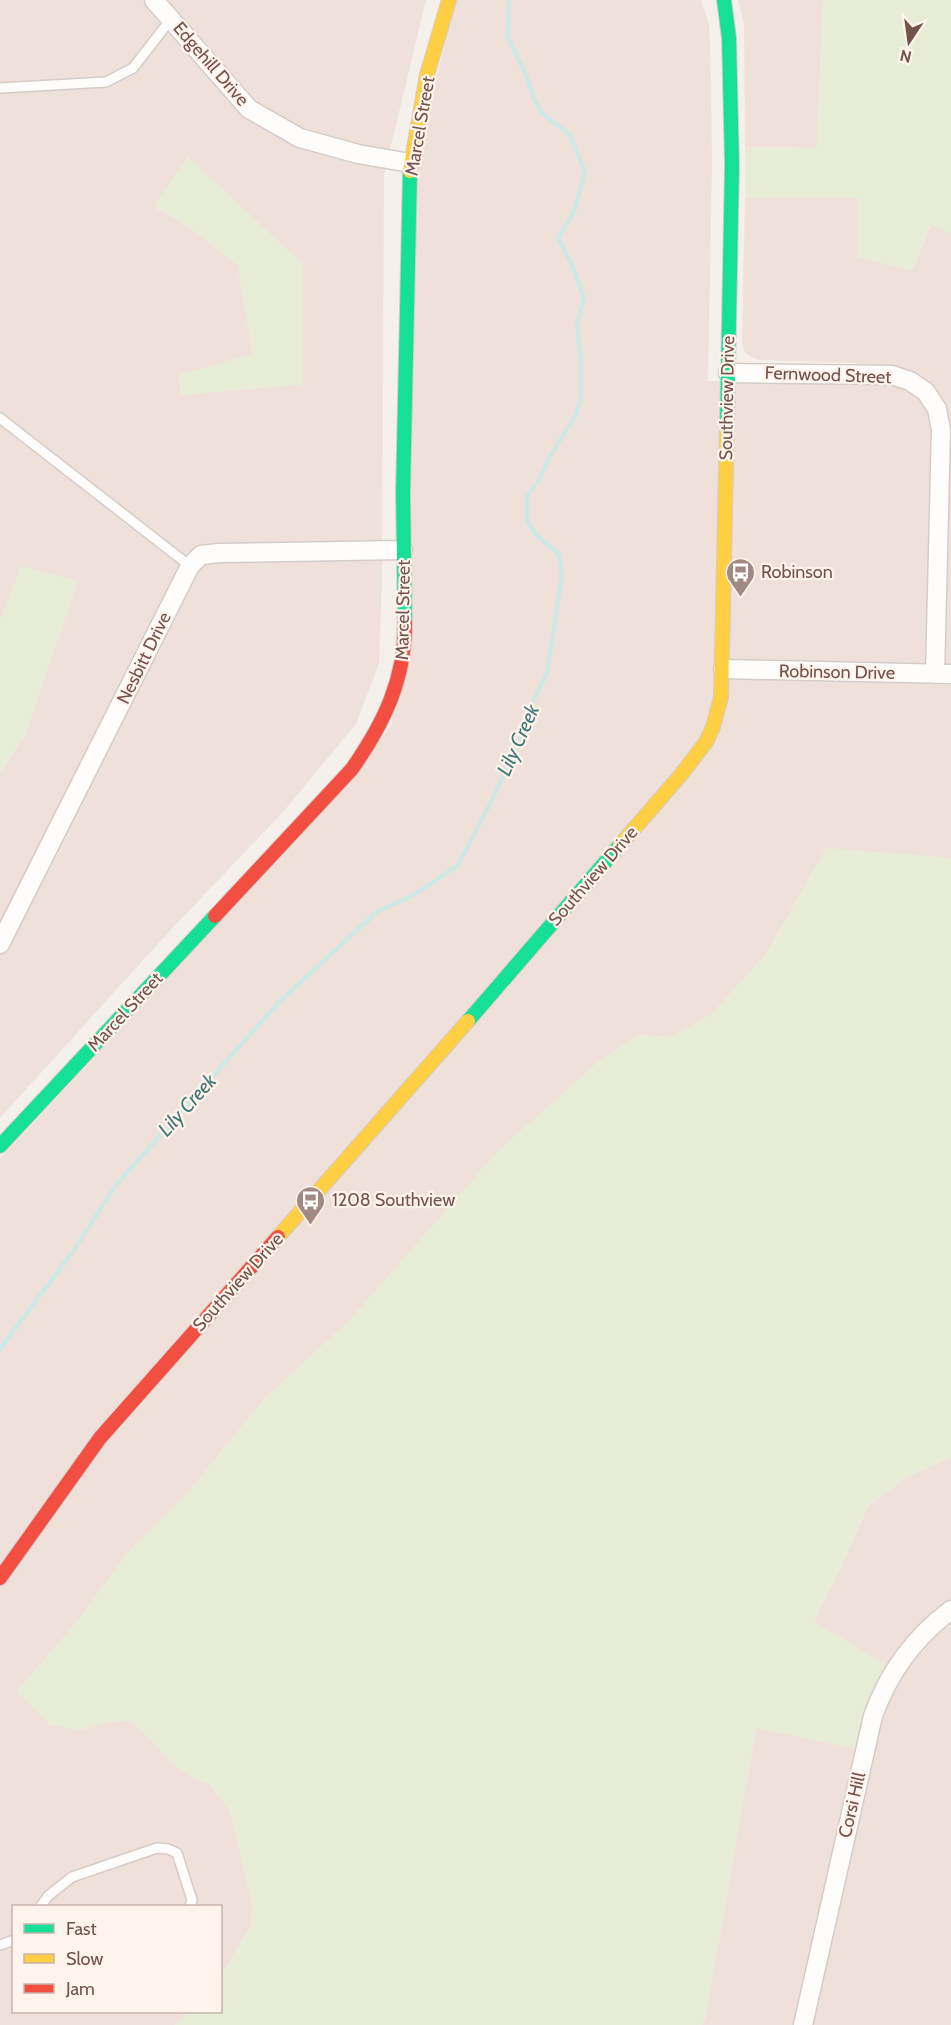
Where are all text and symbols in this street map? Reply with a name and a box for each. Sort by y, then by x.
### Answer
north arrow [879,12,939,72]
street label: Edgehill Drive [168,17,254,111]
text: N [898,46,913,67]
street label: Marcel Street [400,75,440,177]
street label: Southview Drive [715,335,739,461]
street label: Fernwood Street [764,362,892,388]
bus stop icon: Robinson [724,556,756,598]
street label: Marcel Street [391,560,415,660]
place label: Robinson [761,561,833,583]
street label: Nesbitt Drive [112,608,176,708]
street label: Robinson Drive [779,660,895,684]
water label: Lily Creek [492,699,545,779]
street label: Southview Drive [544,822,642,930]
street label: Marcel Street [83,968,167,1056]
water label: Lily Creek [153,1068,222,1141]
bus stop icon: 1208 Southview [295,1184,327,1226]
place label: 1208 Southview [332,1189,455,1211]
street label: Southview Drive [188,1228,288,1336]
street label: Corsi Hill [834,1769,870,1840]
legend [12,1905,222,2013]
text: Fast [66,1918,97,1940]
text: Slow [66,1948,103,1970]
text: Jam [65,1978,95,2000]

